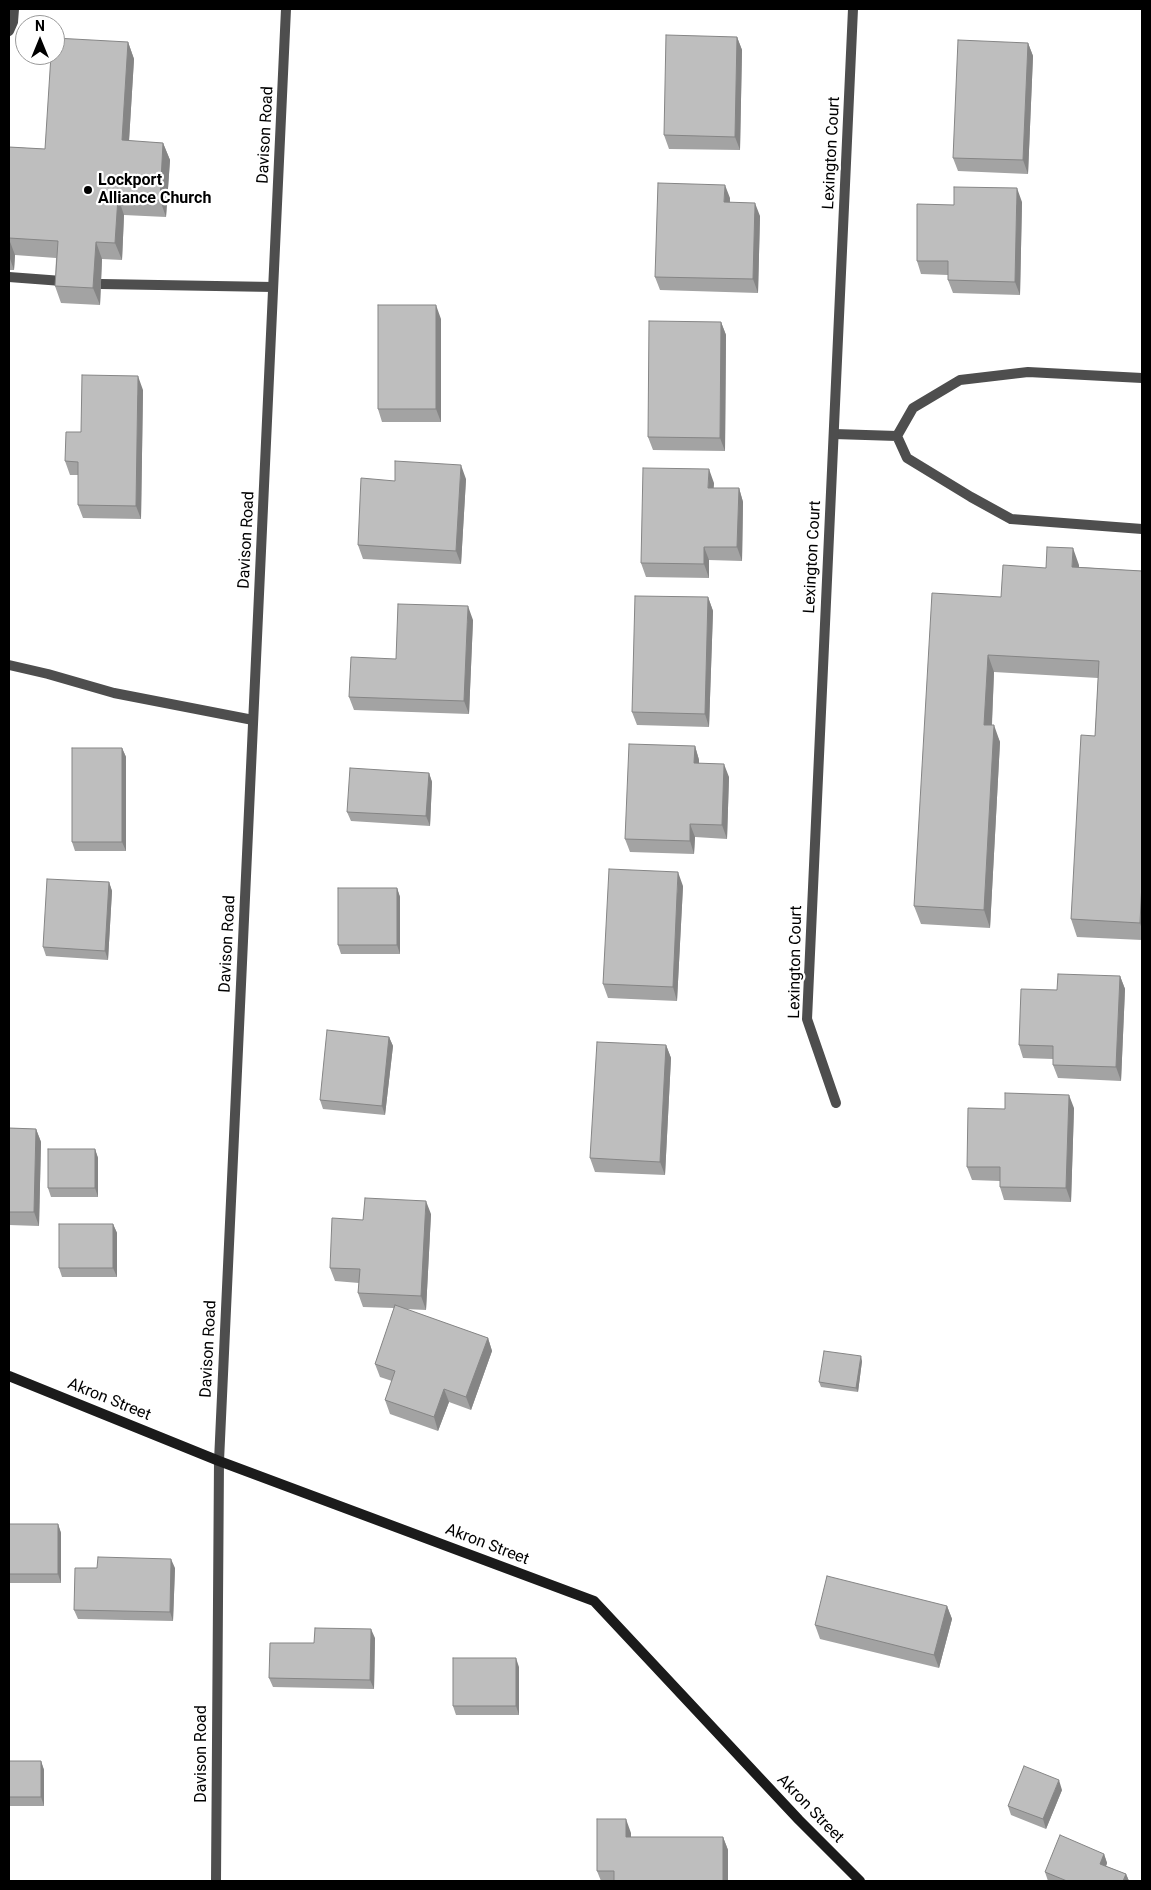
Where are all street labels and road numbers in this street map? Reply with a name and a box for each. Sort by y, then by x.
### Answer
street label: Davison Road [254,86,278,184]
street label: Lexington Court [819,96,845,210]
street label: Davison Road [235,491,259,589]
street label: Lexington Court [800,500,826,614]
street label: Davison Road [216,895,240,993]
street label: Lexington Court [785,905,807,1019]
street label: Davison Road [197,1300,221,1398]
street label: Akron Street [65,1375,153,1425]
street label: Akron Street [443,1520,531,1570]
street label: Davison Road [192,1705,212,1803]
street label: Akron Street [773,1771,847,1847]

